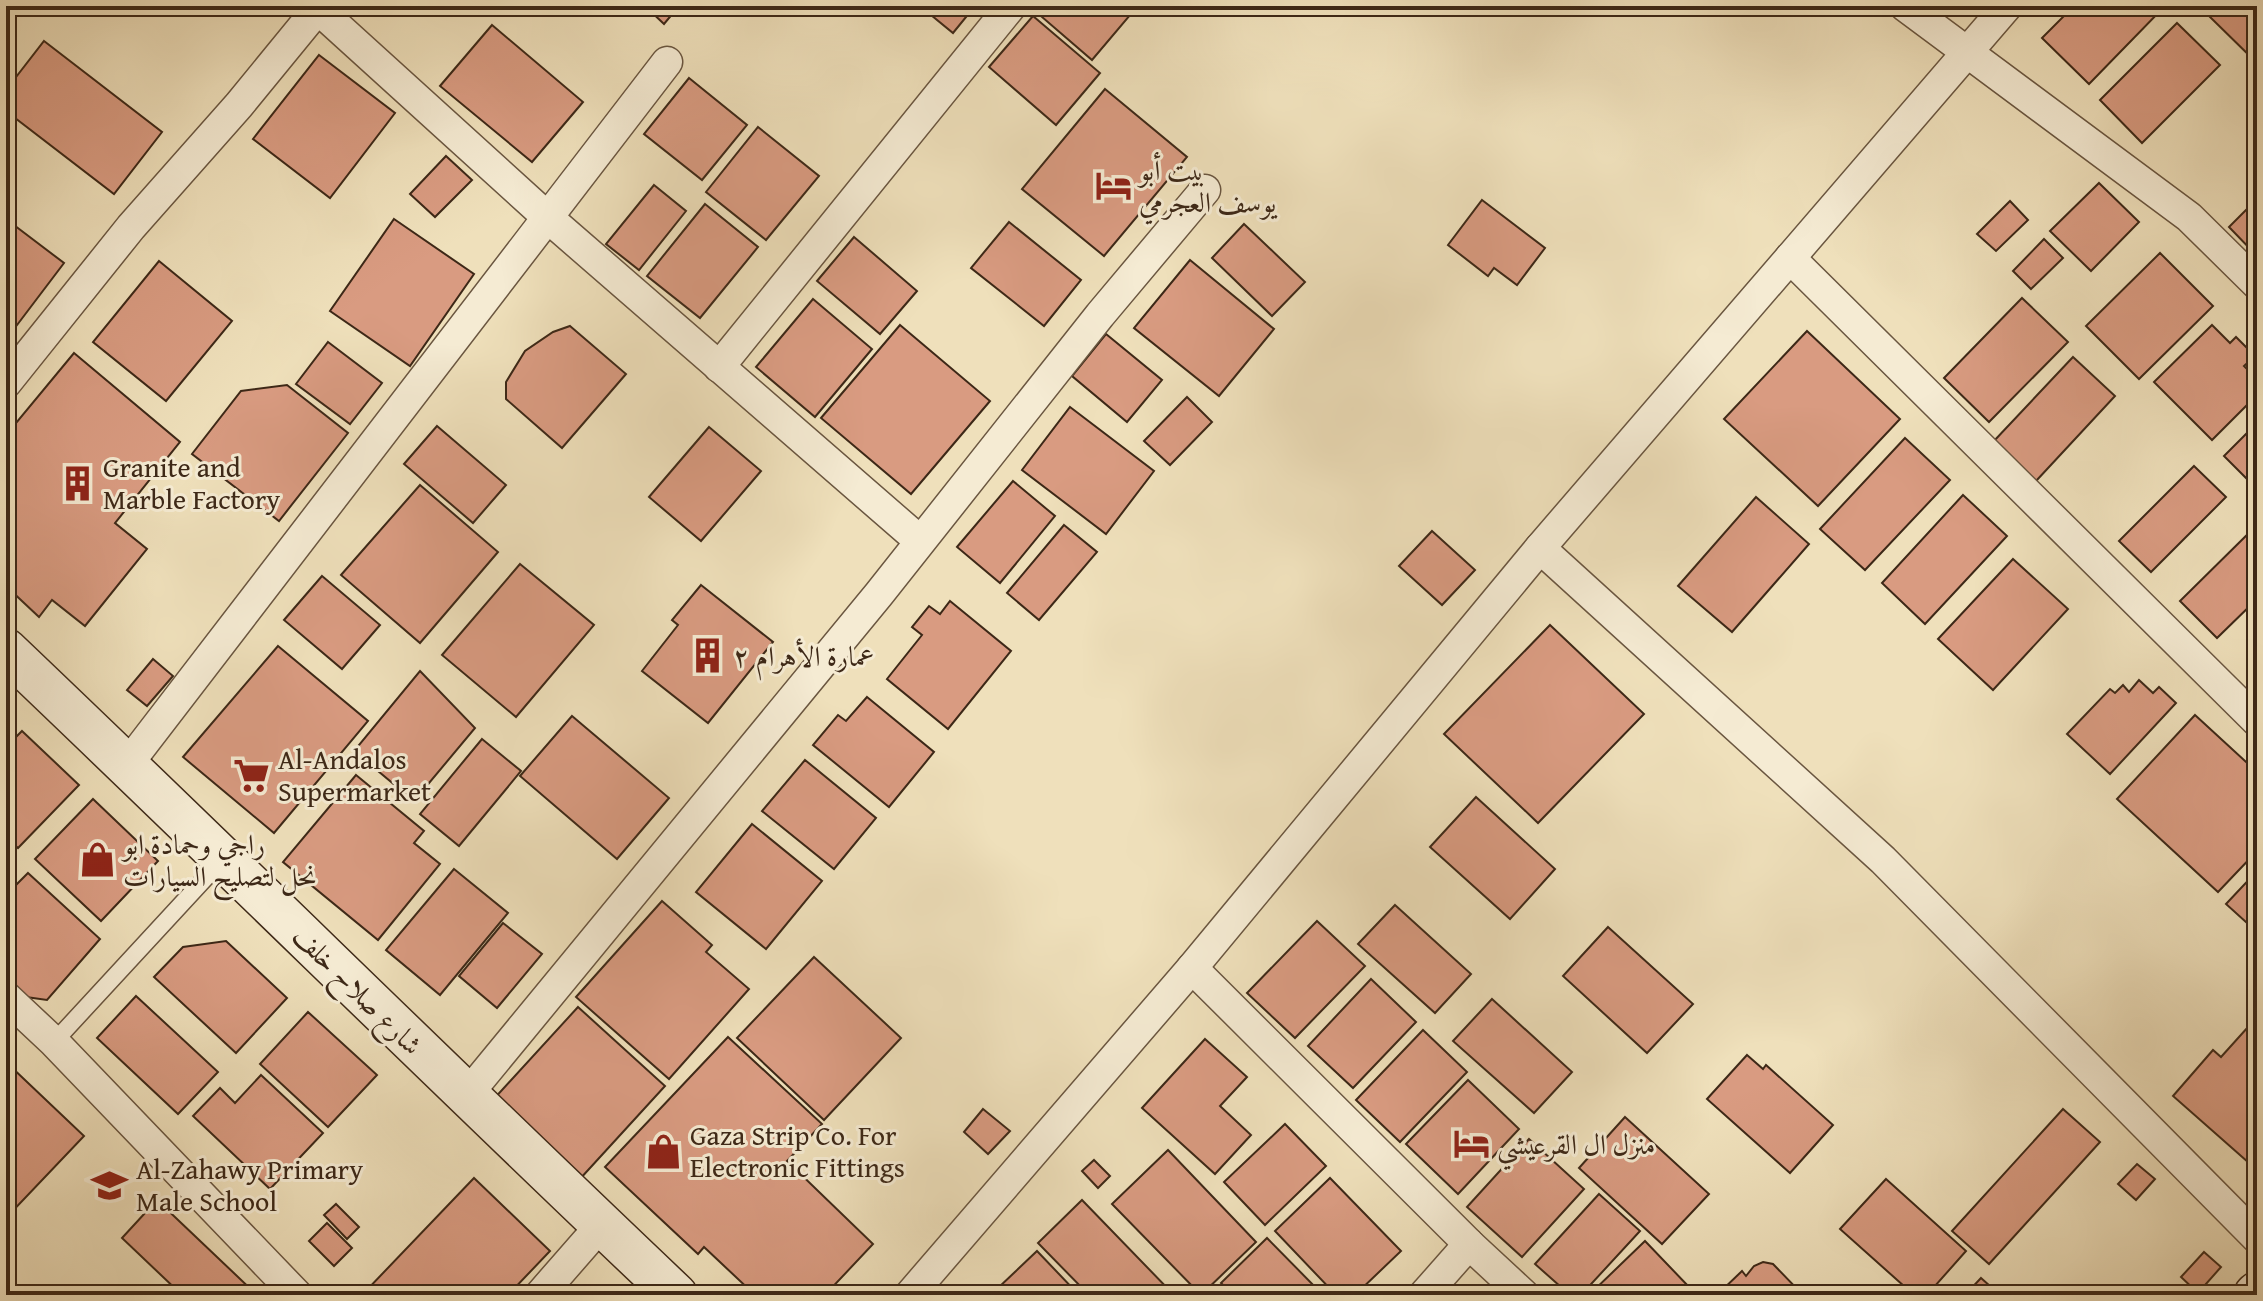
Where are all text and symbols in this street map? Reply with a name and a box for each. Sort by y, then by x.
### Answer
place label: بيت أبو يوسف العجرمي [1136,149,1278,225]
hotel icon: بيت أبو يوسف العجرمي [1094,167,1132,205]
place label: Granite and Marble Factory [103,446,280,519]
building icon: Granite and Marble Factory [58,464,96,502]
place label: عمارة الأهرام ٢ [733,635,874,681]
building icon: عمارة الأهرام ٢ [688,637,726,675]
place label: Al-Andalos Supermarket [278,738,431,811]
supermarket icon: Al-Andalos Supermarket [233,756,271,794]
place label: راجي وحمادة ابو نحل لتصليح السيارات [120,823,317,901]
shop icon: راجي وحمادة ابو نحل لتصليح السيارات [78,841,116,879]
street label: شارع صلاح خلف [280,915,433,1068]
place label: Gaza Strip Co. For Electronic Fittings [690,1114,905,1187]
place label: منزل ال القرعيشي [1497,1123,1655,1171]
hotel icon: منزل ال القرعيشي [1452,1125,1490,1163]
shop icon: Gaza Strip Co. For Electronic Fittings [645,1132,683,1170]
place label: Al-Zahawy Primary Male School [136,1148,363,1221]
school or university icon: Al-Zahawy Primary Male School [91,1166,129,1204]

